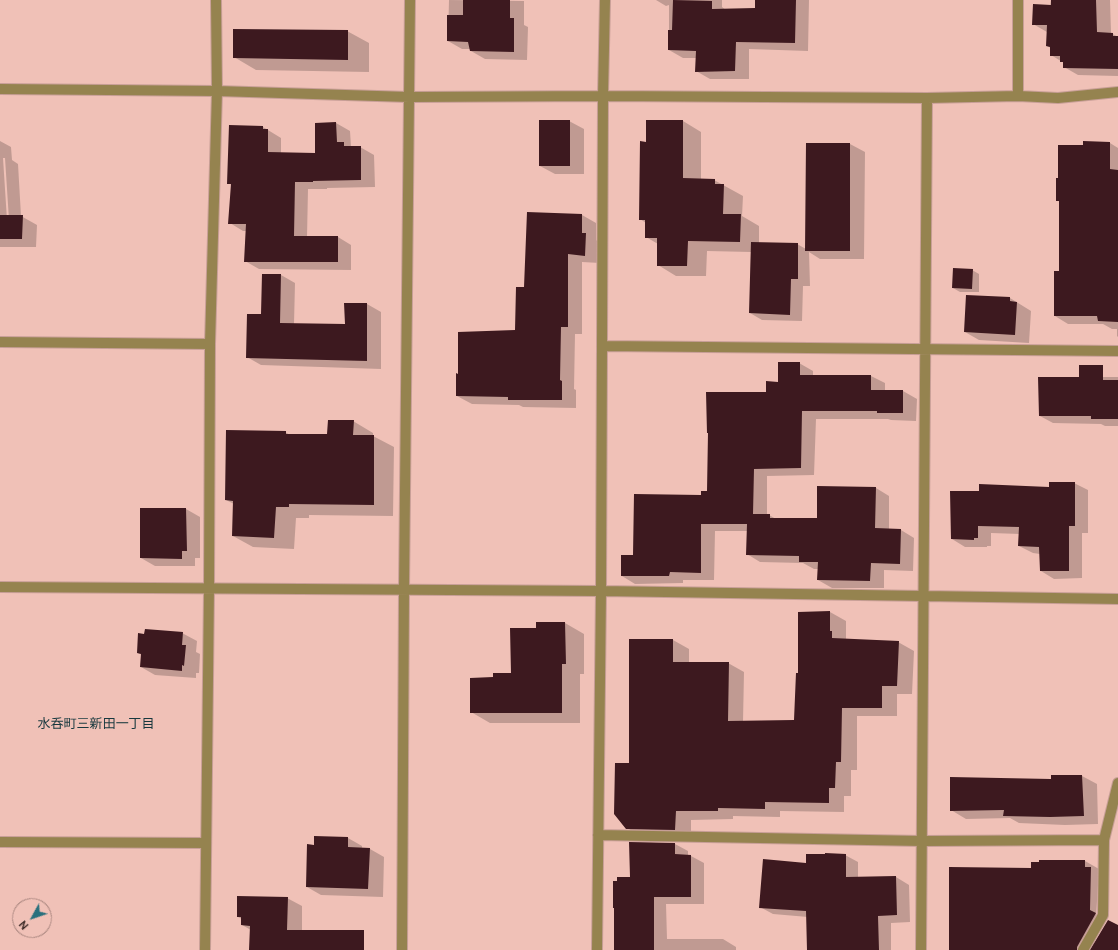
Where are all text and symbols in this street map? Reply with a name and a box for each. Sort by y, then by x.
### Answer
district label: 水呑町三新田一丁目 [38,716,154,732]
north arrow [12,898,52,938]
text: N [16,918,31,933]

